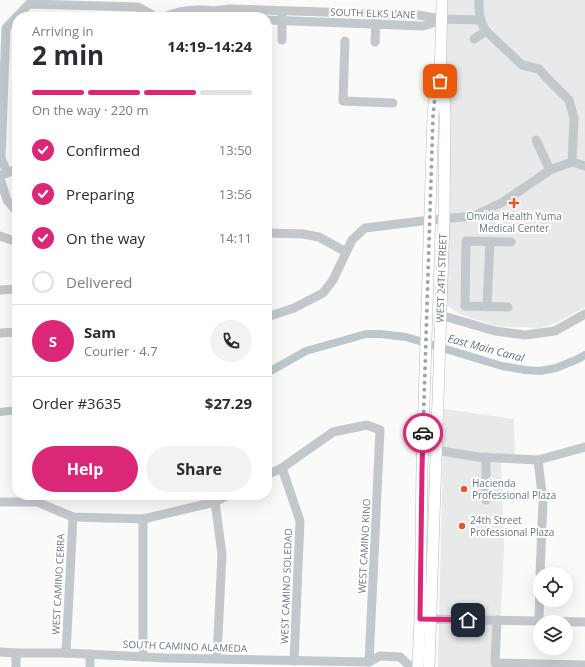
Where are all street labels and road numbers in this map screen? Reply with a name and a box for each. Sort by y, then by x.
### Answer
street label: SOUTH ELKS LANE [330,5,416,21]
street label: WEST 24TH STREET [432,233,450,323]
street label: WEST CAMINO KINO [355,498,373,594]
street label: WEST CAMINO SOLEDAD [277,528,295,644]
street label: WEST CAMINO CERRA [48,532,68,635]
street label: SOUTH CAMINO ALAMEDA [123,637,248,655]

